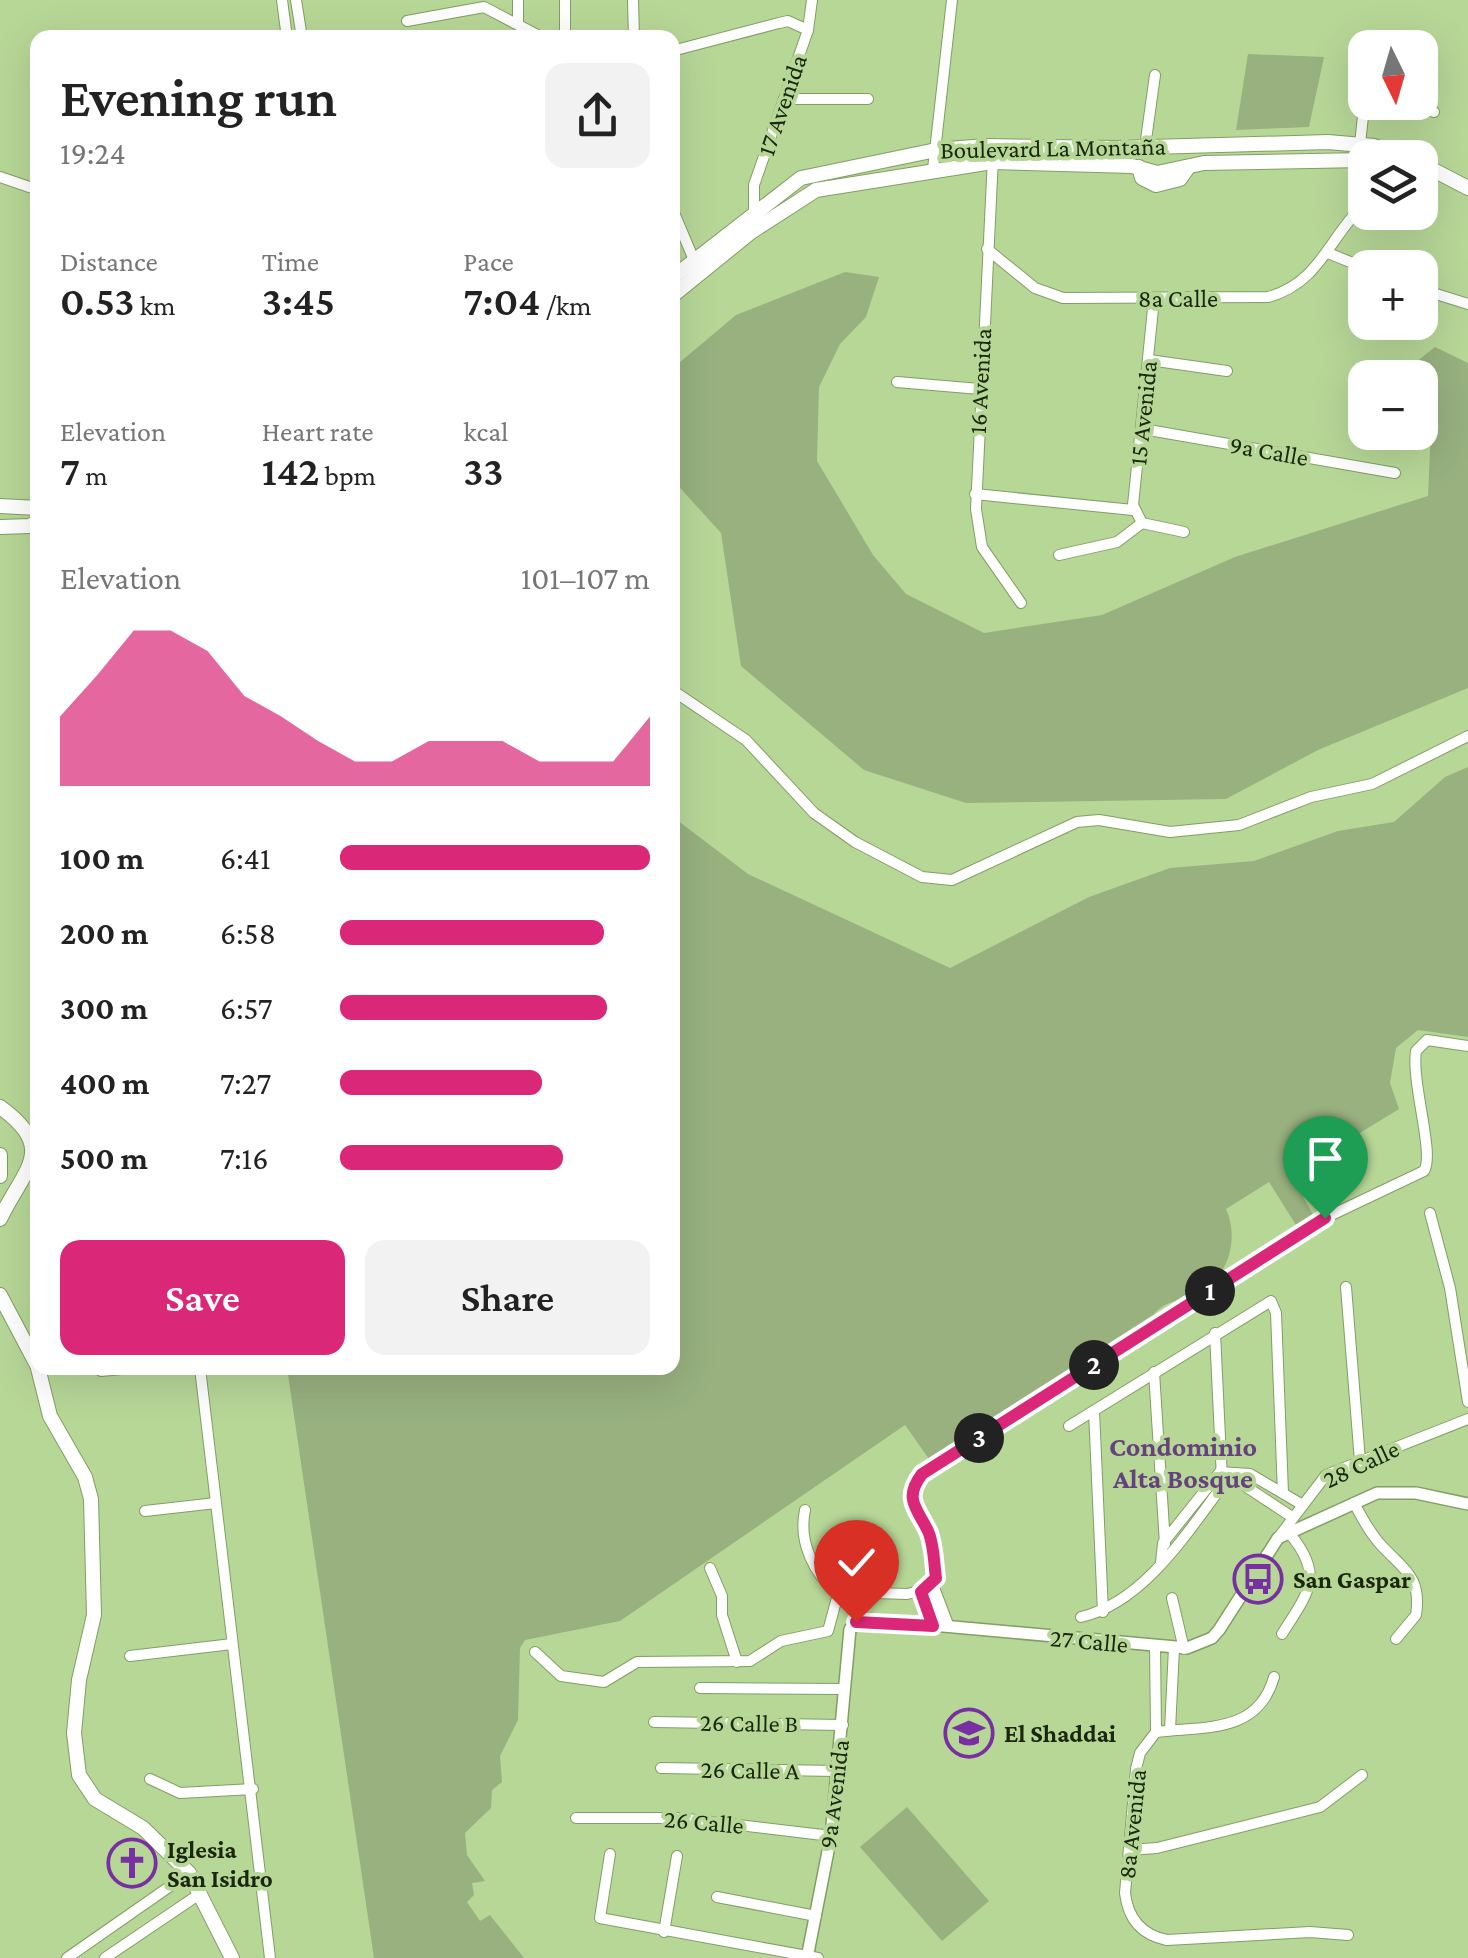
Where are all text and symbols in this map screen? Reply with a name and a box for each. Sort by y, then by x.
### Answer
north arrow [1348,30,1438,120]
map controls [1348,30,1438,450]
street label: 17 Avenida [752,50,812,159]
button: share [545,63,650,168]
text: Evening run [60,67,337,128]
street label: Boulevard La Montaña [940,133,1167,163]
text: 19:24 [60,135,126,171]
button: layers [1348,140,1438,230]
text: Distance [60,246,158,277]
text: Time [262,246,319,277]
text: Pace [463,246,514,277]
button: + [1348,250,1438,340]
text: 0.53 [60,277,134,324]
text: 3:45 [262,277,335,324]
text: 7:04 [463,277,540,324]
street label: 8a Calle [1138,285,1218,312]
text: km [134,290,176,321]
text: /km [540,290,592,321]
street label: 16 Avenida [964,327,996,435]
street label: 15 Avenida [1124,359,1162,467]
button: − [1348,360,1438,450]
text: Elevation [60,416,166,447]
text: Heart rate [262,416,374,447]
text: kcal [463,416,508,447]
street label: 9a Calle [1228,431,1310,471]
text: 7 [60,447,80,494]
text: 142 [262,447,319,494]
text: 33 [463,447,504,494]
text: m [80,460,108,491]
text: bpm [319,460,376,491]
text: Elevation [60,560,181,596]
text: 101–107 m [521,560,650,596]
text: 100 m [60,840,144,876]
text: 6:41 [220,840,271,876]
text: 200 m [60,915,148,951]
text: 6:58 [220,915,276,951]
text: 300 m [60,990,148,1026]
text: 6:57 [220,990,272,1026]
text: 400 m [60,1065,149,1101]
text: 7:27 [220,1065,271,1101]
pin [1283,1116,1368,1219]
icon: arrive [1298,1131,1353,1186]
text: 500 m [60,1140,148,1176]
text: 7:16 [220,1140,268,1176]
button: Save [60,1240,345,1355]
button: Share [365,1240,650,1355]
pin: 1 [1185,1266,1235,1316]
text: 1 [1205,1275,1215,1306]
pin: 2 [1069,1340,1119,1390]
text: 2 [1087,1349,1101,1380]
pin: 3 [954,1413,1004,1463]
text: 3 [972,1422,986,1453]
district label: Condominio Alta Bosque [1109,1431,1257,1494]
street label: 28 Calle [1319,1435,1403,1493]
pin [814,1520,899,1623]
icon: check [829,1535,884,1590]
bus stop icon: San Gaspar [1232,1553,1284,1605]
place label: San Gaspar [1293,1566,1411,1593]
street label: 27 Calle [1049,1624,1129,1658]
school or university icon: El Shaddai [943,1707,995,1759]
street label: 26 Calle B [700,1709,798,1737]
place label: El Shaddai [1004,1720,1116,1747]
street label: 9a Avenida [814,1738,854,1850]
street label: 26 Calle A [701,1756,800,1784]
street label: 8a Avenida [1113,1767,1151,1880]
street label: 26 Calle [663,1805,745,1839]
place label: Iglesia San Isidro [167,1836,273,1892]
church icon: Iglesia San Isidro [106,1837,158,1889]

